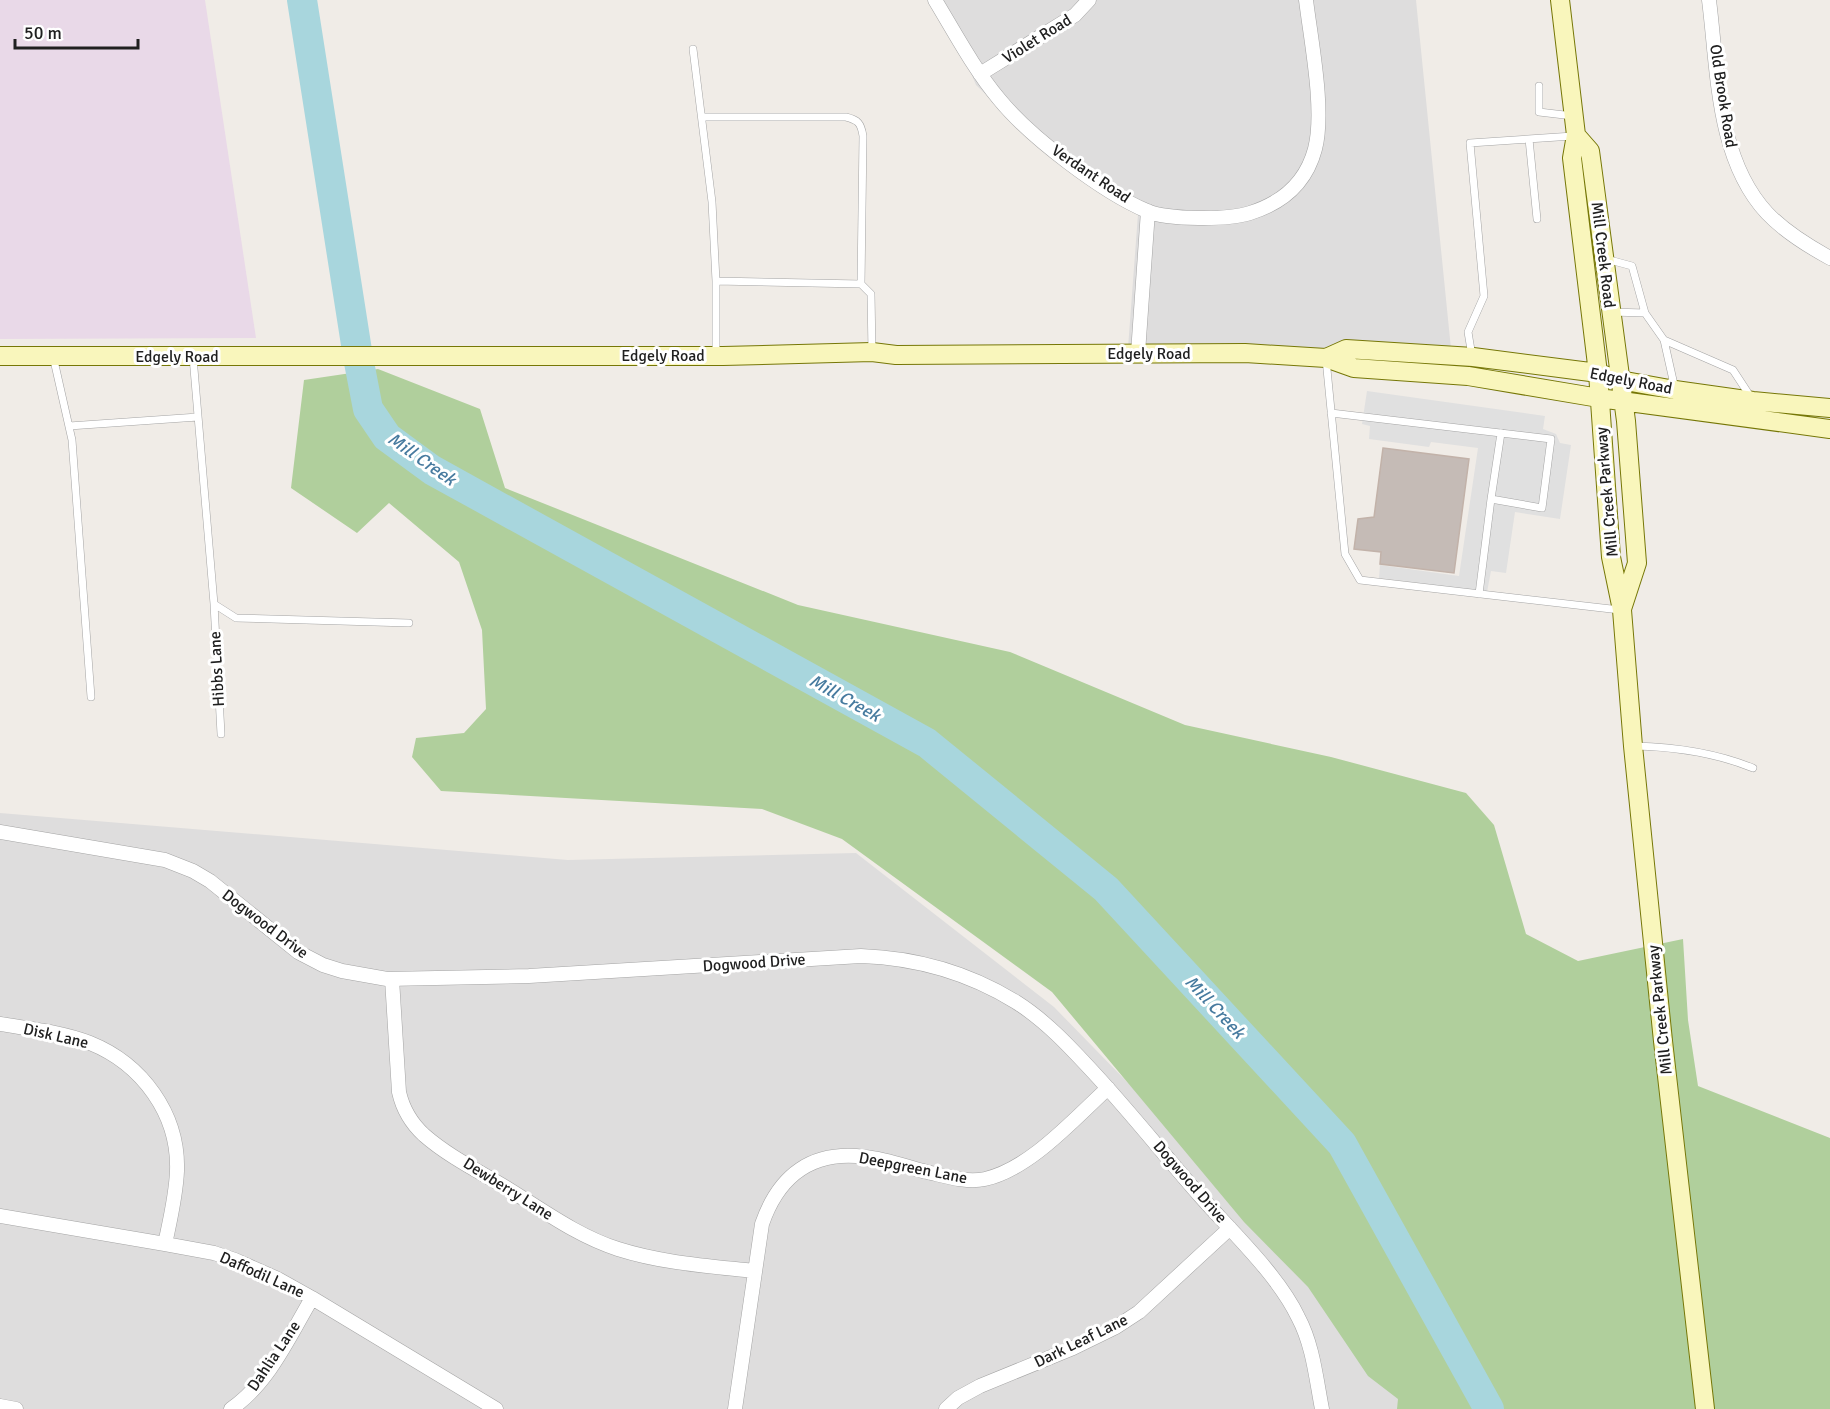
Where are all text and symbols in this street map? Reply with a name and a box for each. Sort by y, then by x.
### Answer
street label: Violet Road [999,10,1075,68]
scale bar [15,12,138,50]
text: 50 m [24,22,62,44]
street label: Old Brook Road [1705,43,1741,149]
street label: Verdant Road [1048,140,1134,208]
street label: Mill Creek Road [1587,201,1619,309]
street label: Edgely Road [1107,344,1191,364]
street label: Edgely Road [621,346,705,366]
street label: Edgely Road [135,347,219,367]
street label: Edgely Road [1588,363,1674,399]
street label: Mill Creek Parkway [1591,426,1623,558]
water label: Mill Creek [384,428,462,492]
street label: Hibbs Lane [205,631,229,707]
water label: Mill Creek [806,669,886,727]
street label: Dogwood Drive [218,885,312,963]
street label: Mill Creek Parkway [1643,944,1677,1076]
street label: Dogwood Drive [702,949,806,977]
water label: Mill Creek [1180,971,1251,1044]
street label: Disk Lane [21,1019,91,1053]
street label: Dogwood Drive [1149,1137,1231,1227]
street label: Deepgreen Lane [857,1148,969,1188]
street label: Dewberry Lane [459,1153,557,1225]
street label: Daffodil Lane [216,1247,308,1303]
street label: Dark Leaf Lane [1031,1310,1131,1372]
street label: Dahlia Lane [243,1317,305,1395]

